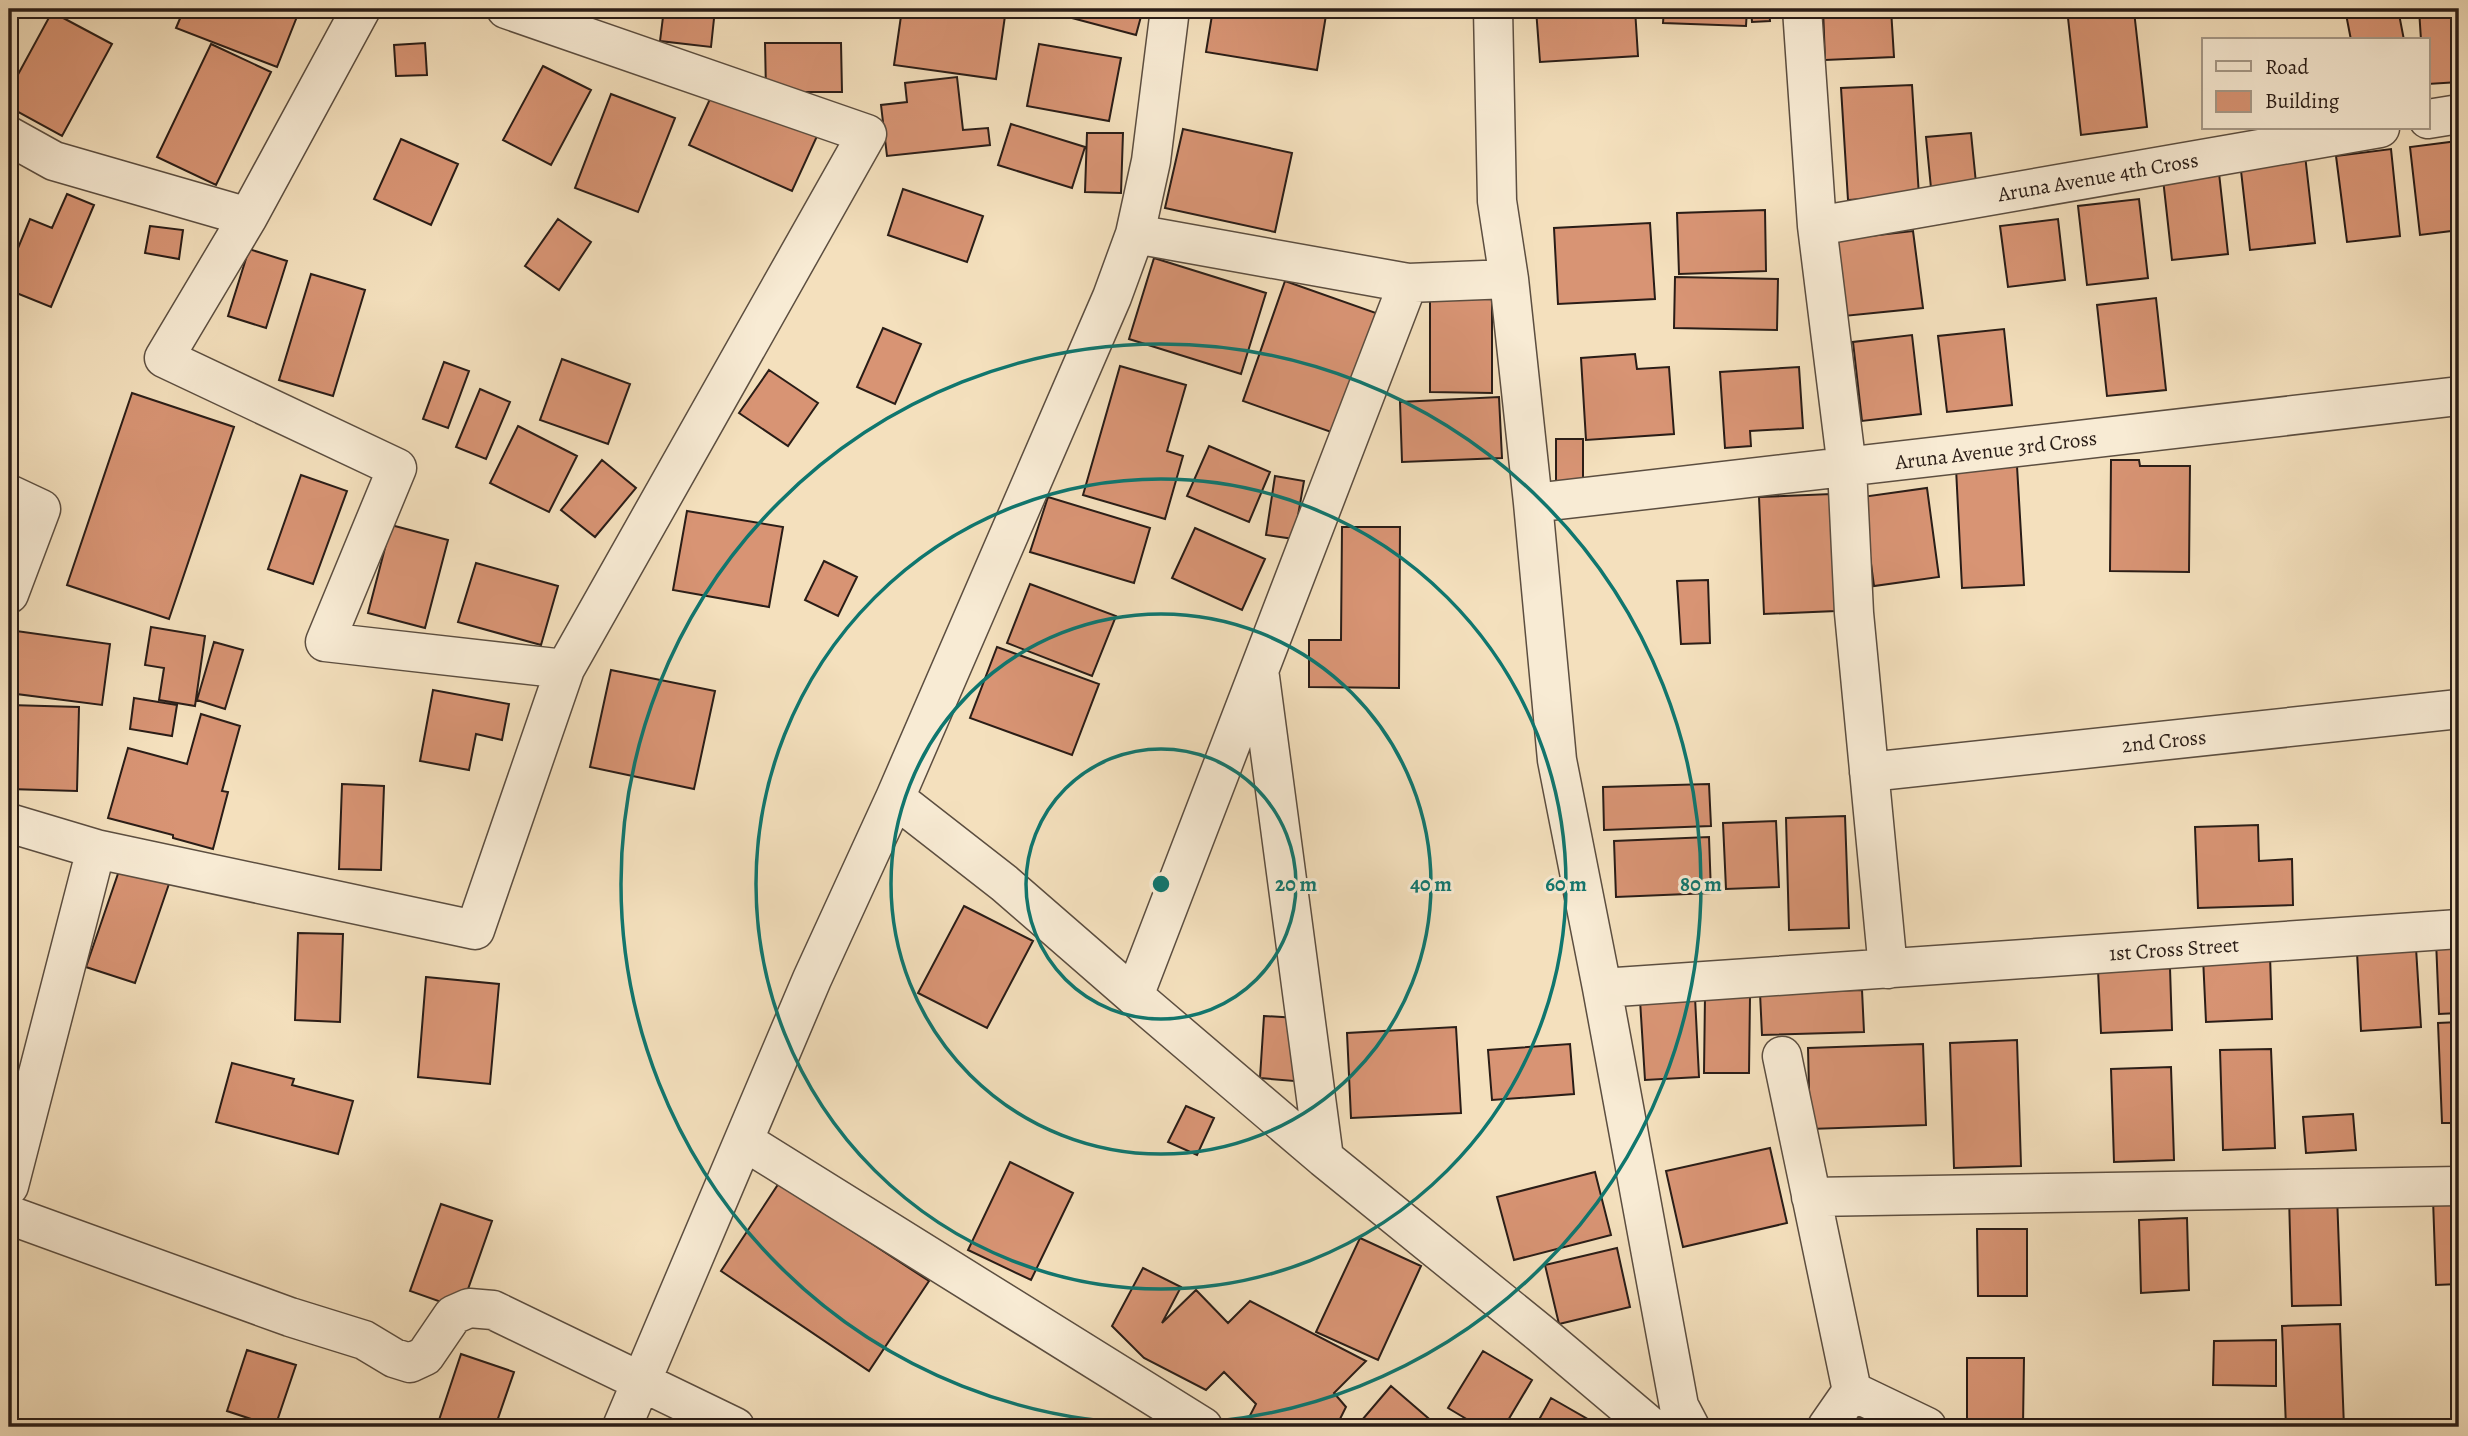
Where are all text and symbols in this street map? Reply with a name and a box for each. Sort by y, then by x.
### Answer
legend [2202,38,2430,130]
text: Road [2265,53,2309,81]
text: Building [2265,87,2340,115]
street label: Aruna Avenue 4th Cross [1995,146,2200,209]
street label: Aruna Avenue 3rd Cross [1892,424,2099,476]
street label: 2nd Cross [2120,723,2208,759]
text: 20 m [1275,870,1317,898]
text: 40 m [1410,870,1452,898]
text: 60 m [1545,870,1587,898]
text: 80 m [1680,870,1722,898]
centre of rings [1149,872,1173,896]
street label: 1st Cross Street [2108,930,2240,968]

